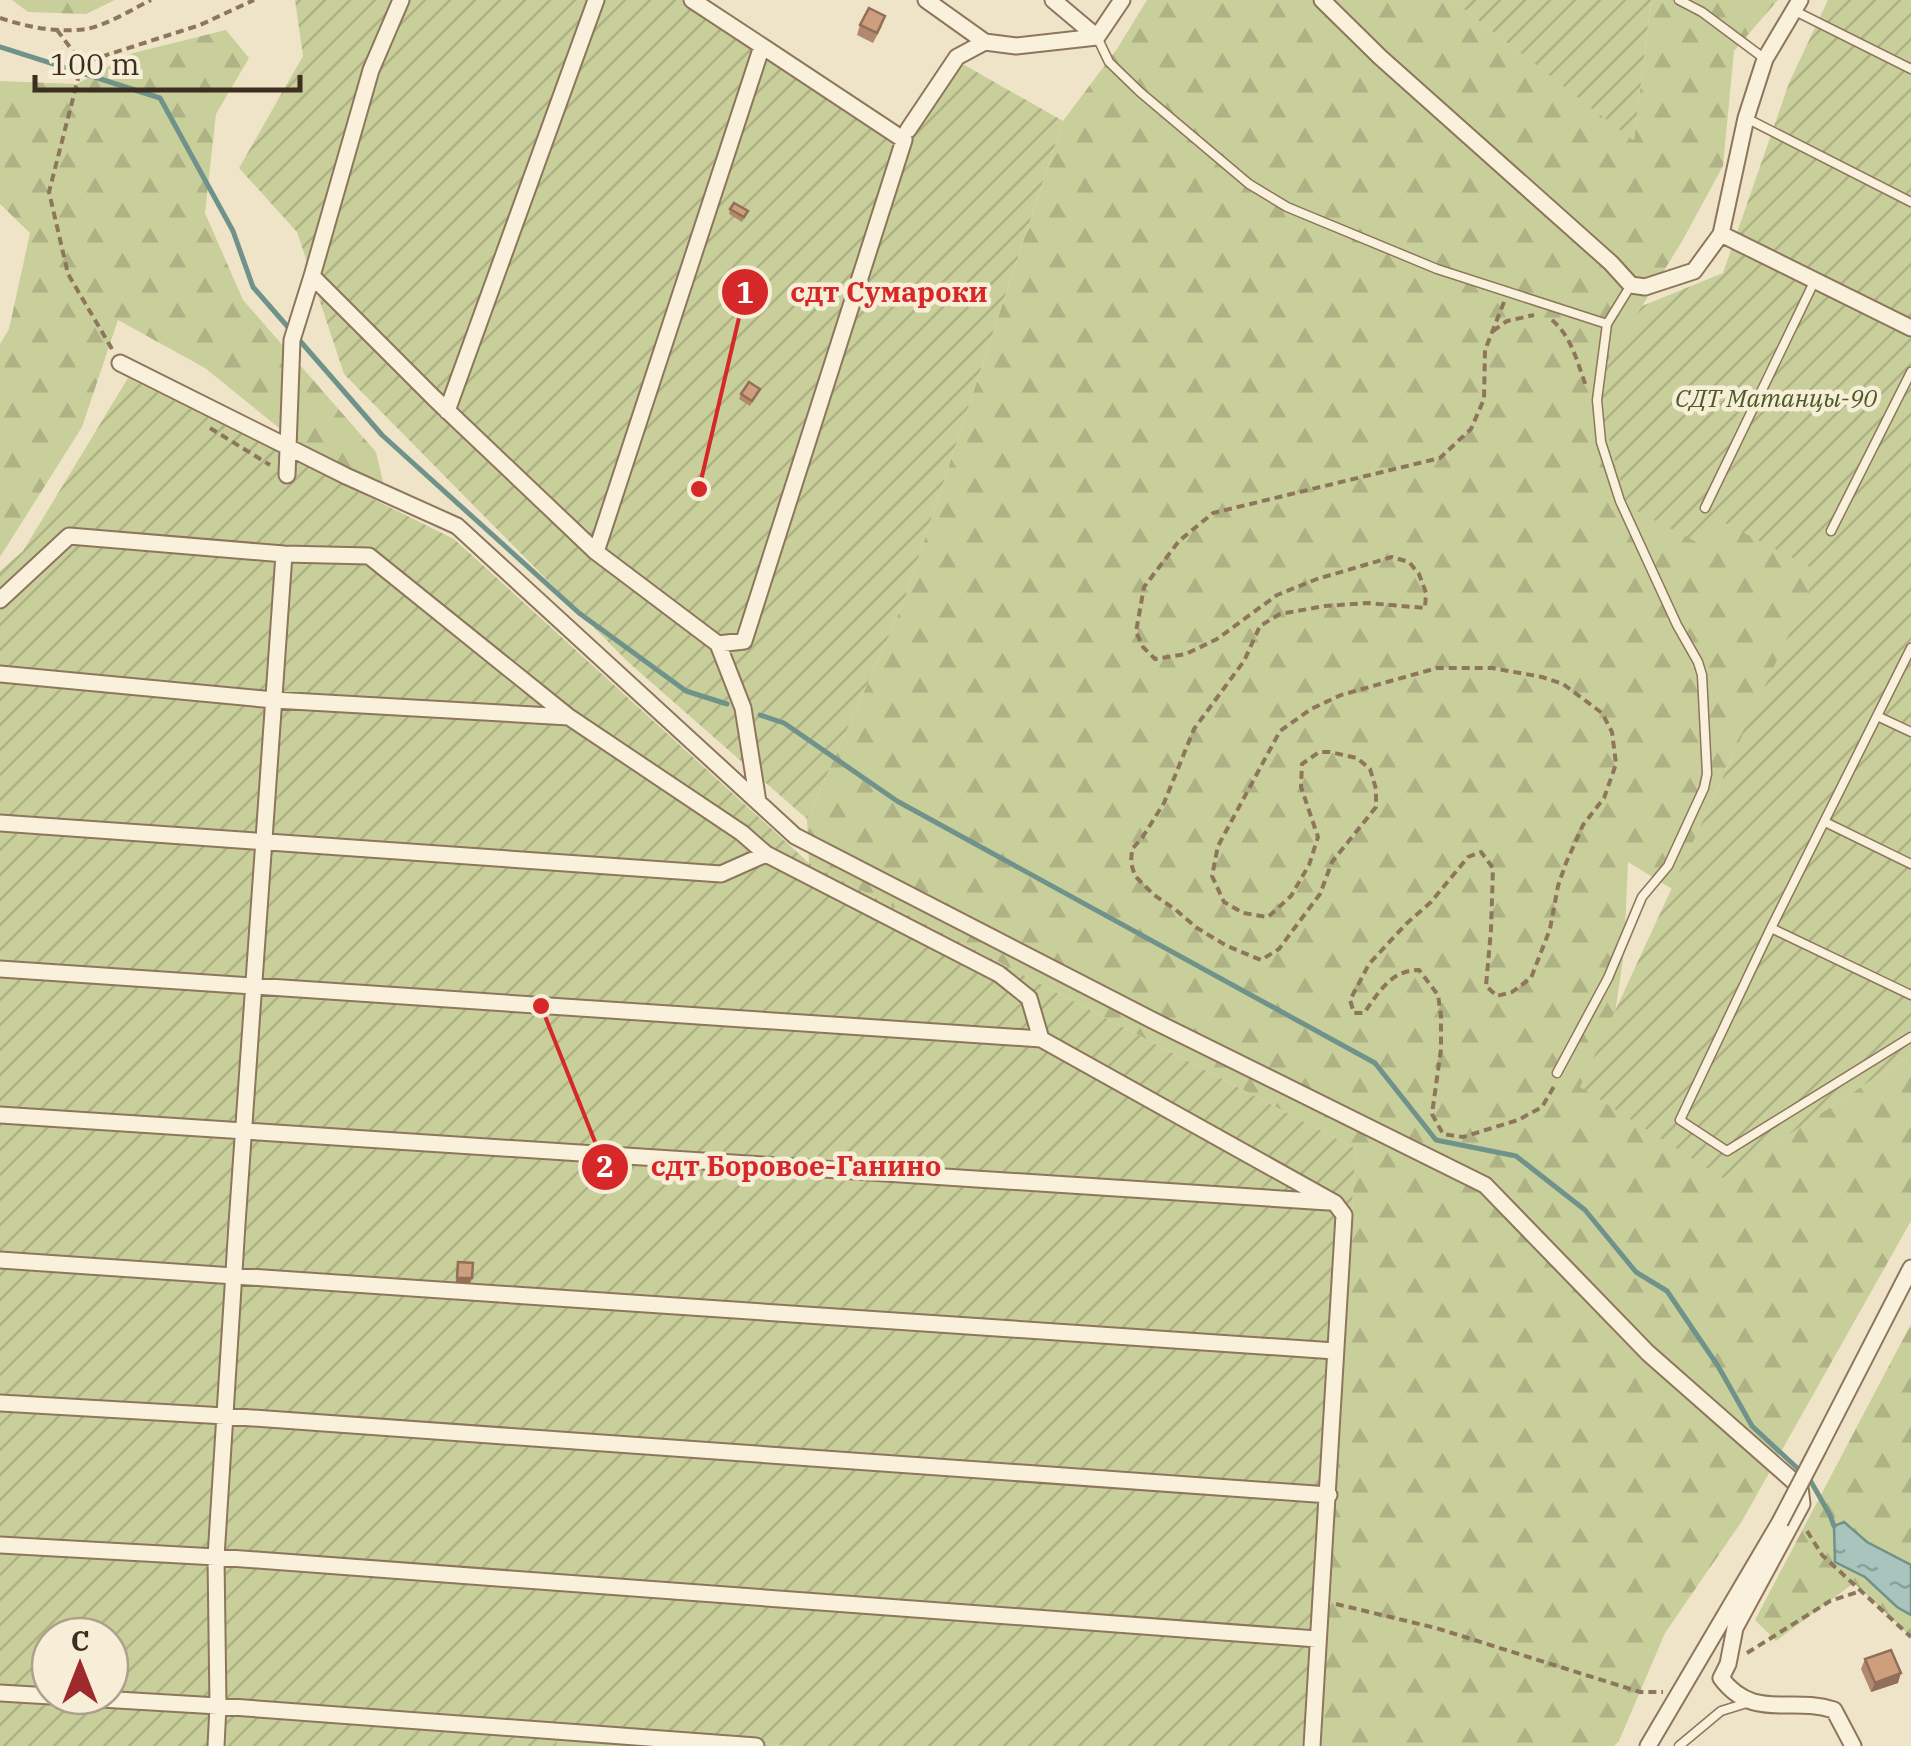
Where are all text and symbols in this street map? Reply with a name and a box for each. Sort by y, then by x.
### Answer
scale bar [35,30,300,92]
text: 100 m [50,44,140,83]
callout: сдт Сумароки [720,263,1008,321]
text: 1 [736,272,754,311]
text: сдт Сумароки [790,273,988,310]
park label: СДТ Матанцы-90 [1675,381,1877,414]
callout: сдт Боровое-Ганино [580,1138,961,1196]
text: 2 [596,1146,614,1185]
text: сдт Боровое-Ганино [651,1147,941,1184]
north arrow [30,1616,130,1716]
text: С [71,1622,89,1659]

